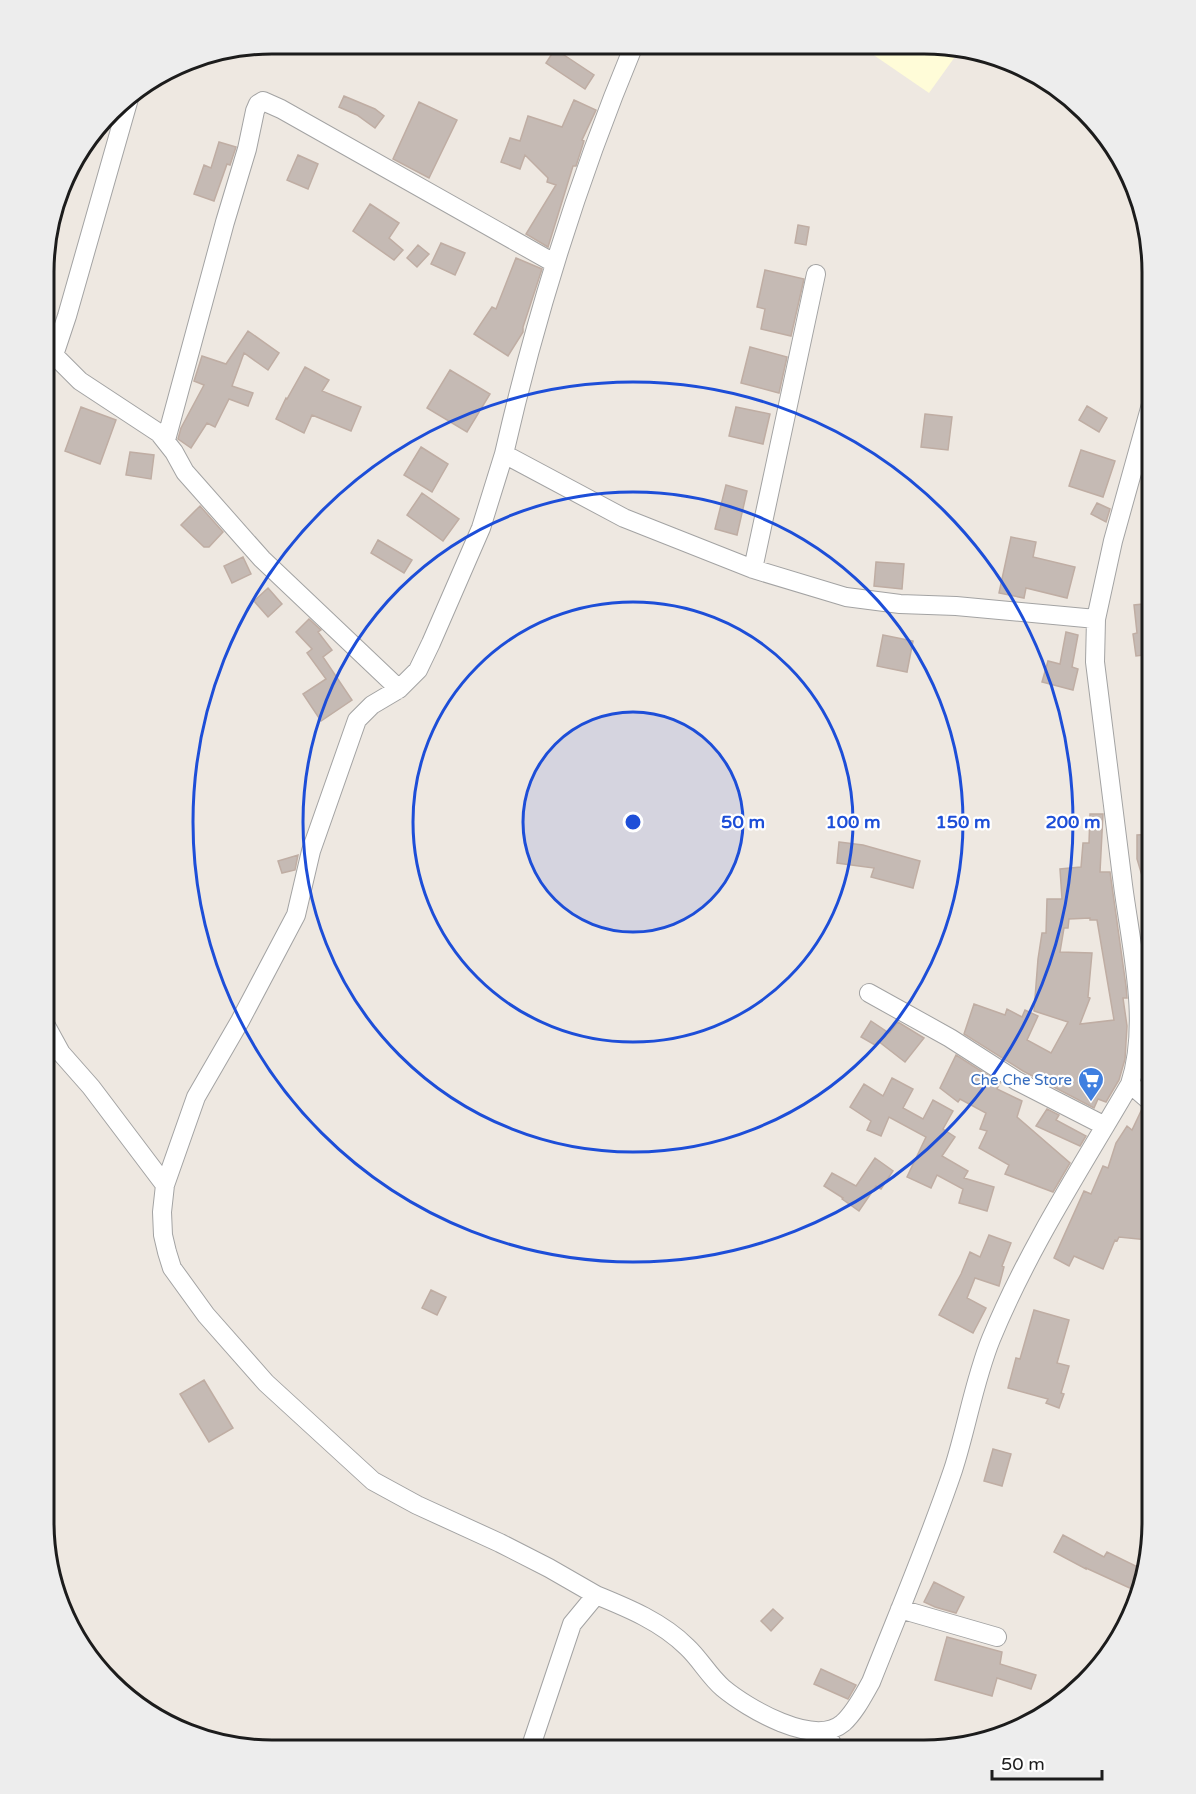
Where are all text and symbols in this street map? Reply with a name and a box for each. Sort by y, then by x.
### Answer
text: 50 m [721,811,765,833]
text: 100 m [825,811,881,833]
text: 150 m [935,811,991,833]
text: 200 m [1045,811,1101,833]
centre of rings [623,812,643,832]
supermarket icon: Che Che Store [1076,1065,1106,1103]
place label: Che Che Store [970,1071,1072,1089]
scale bar [992,1743,1102,1781]
text: 50 m [1001,1753,1045,1775]

